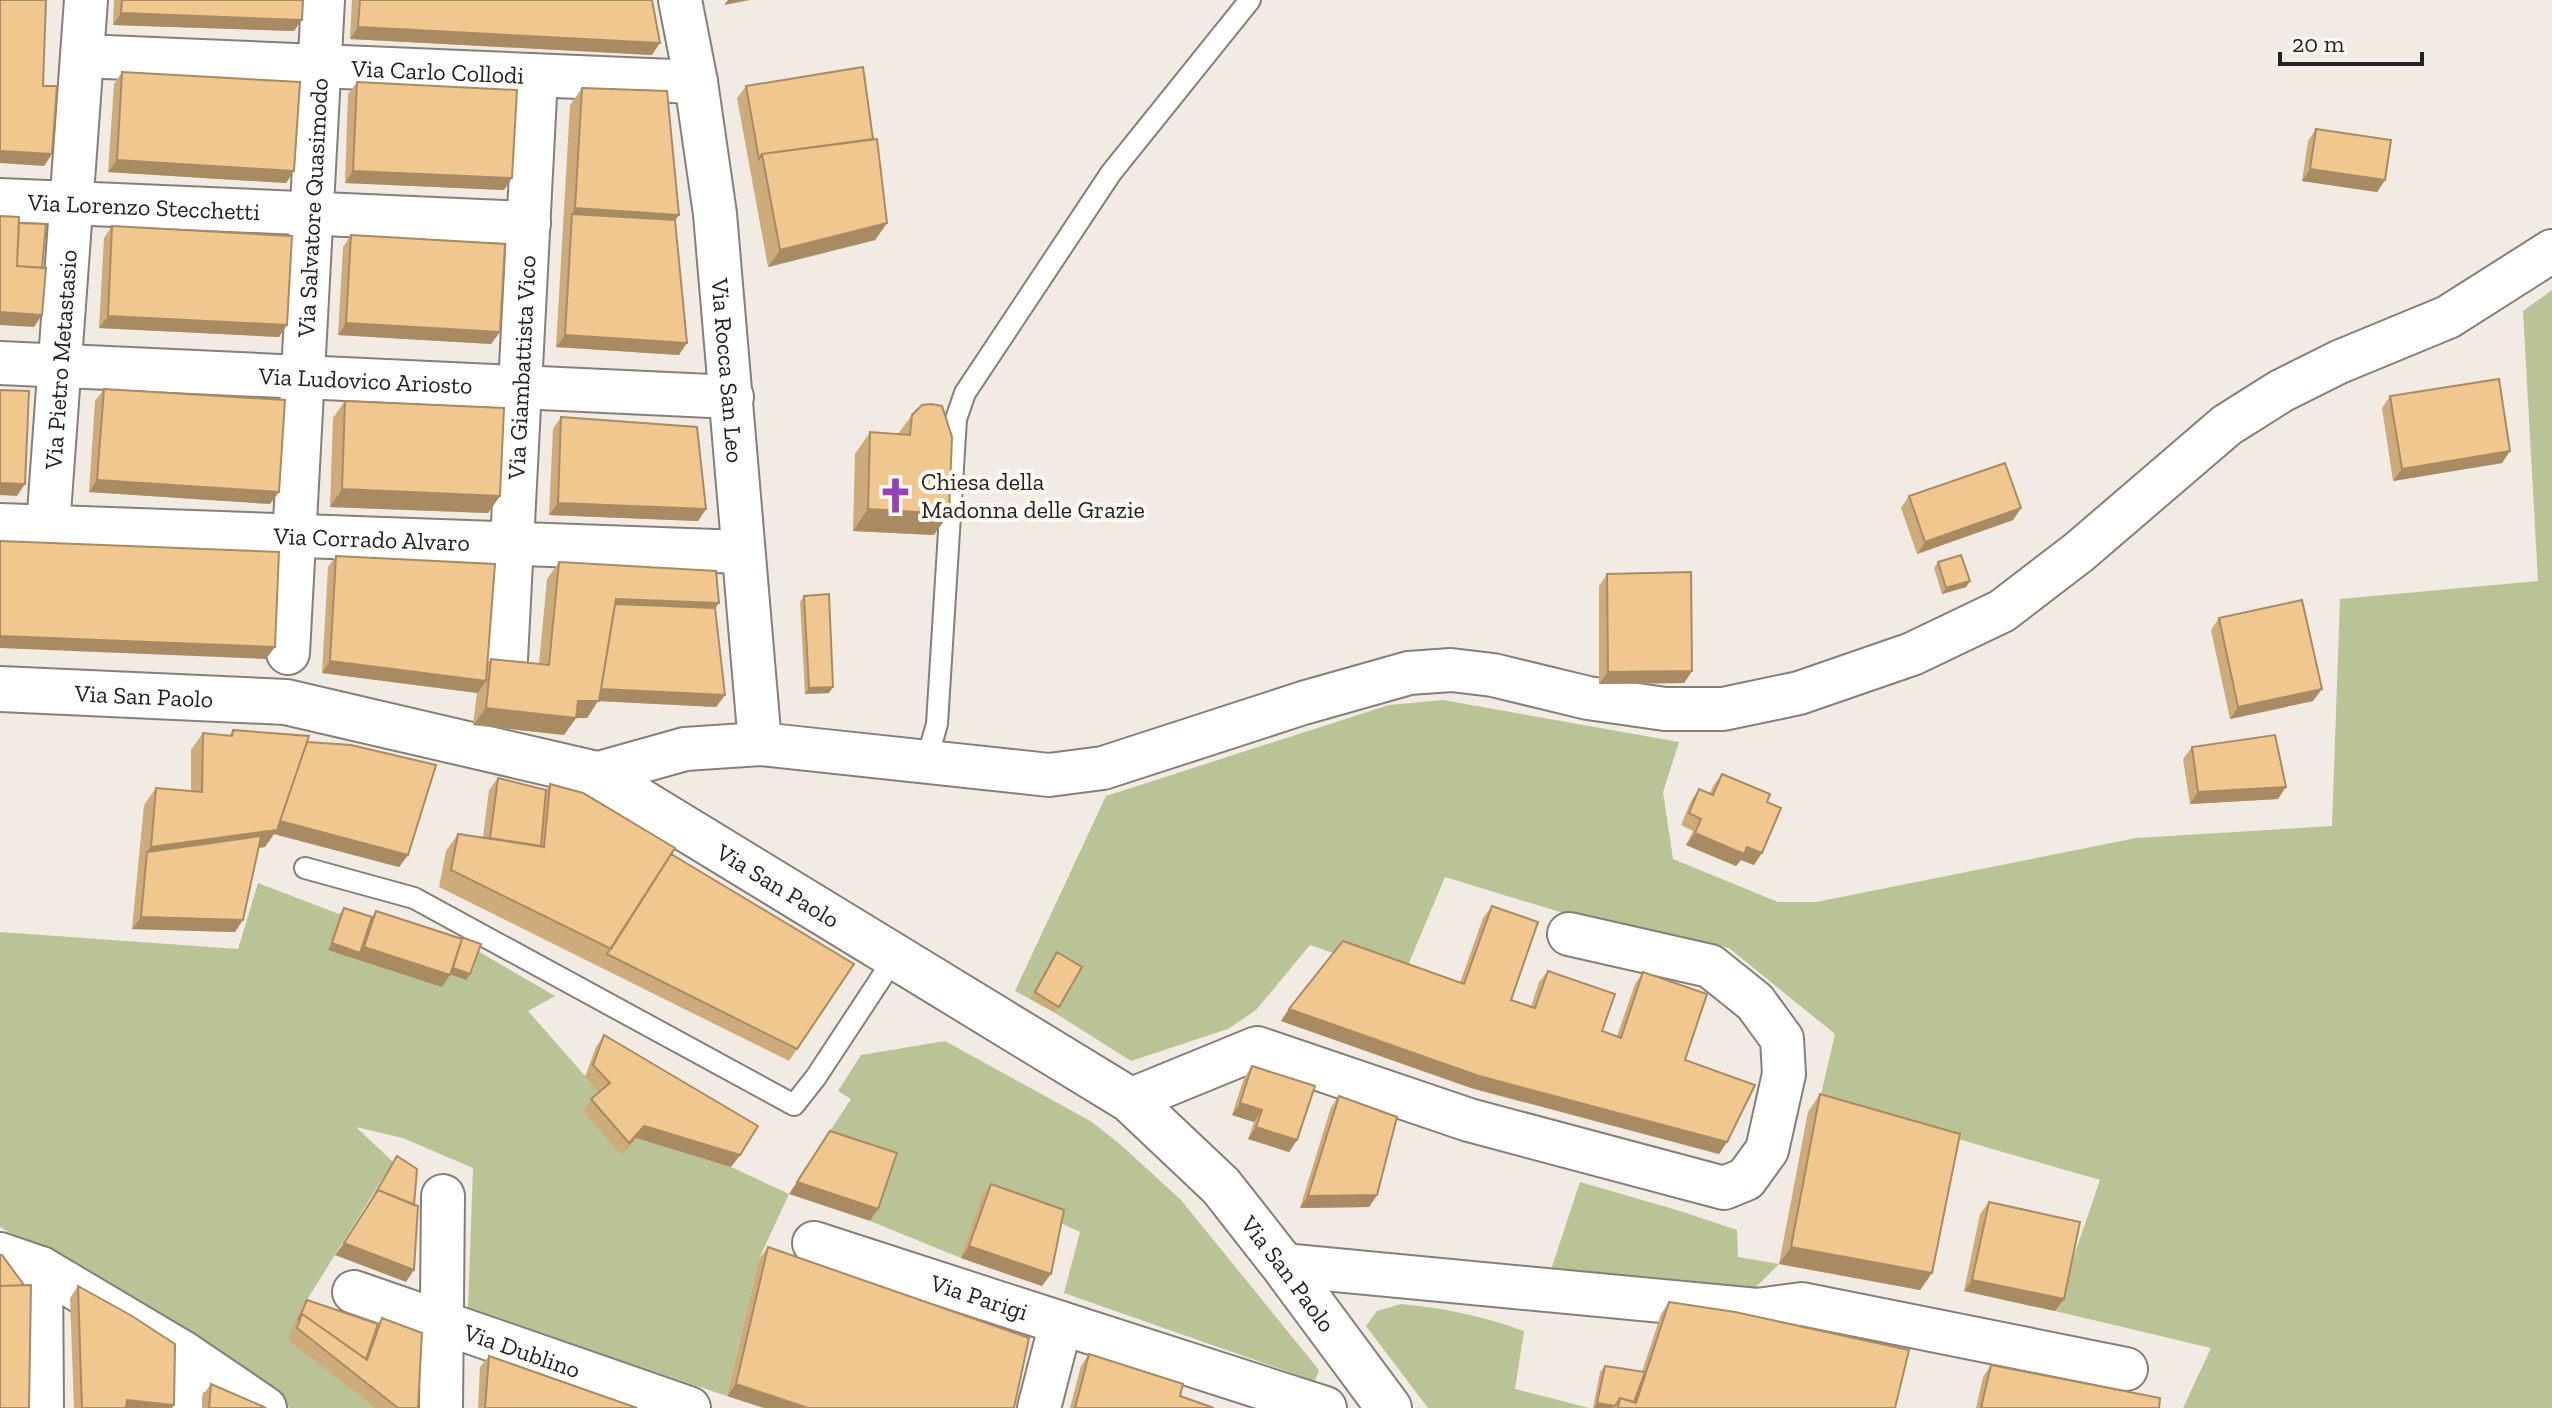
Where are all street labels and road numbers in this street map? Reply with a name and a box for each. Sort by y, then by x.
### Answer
street label: Via Carlo Collodi [350,53,525,89]
street label: Via Salvatore Quasimodo [290,77,333,339]
street label: Via Lorenzo Stecchetti [26,187,261,226]
street label: Via Pietro Metastasio [38,248,82,471]
street label: Via Giambattista Vico [501,255,541,481]
street label: Via Rocca San Leo [706,276,751,464]
street label: Via Ludovico Ariosto [257,360,473,399]
street label: Via Corrado Alvaro [272,520,470,557]
street label: Via San Paolo [73,678,214,713]
street label: Via San Paolo [711,836,845,934]
street label: Via San Paolo [1234,1209,1342,1338]
street label: Via Parigi [926,1267,1032,1326]
street label: Via Dublino [459,1316,584,1384]

